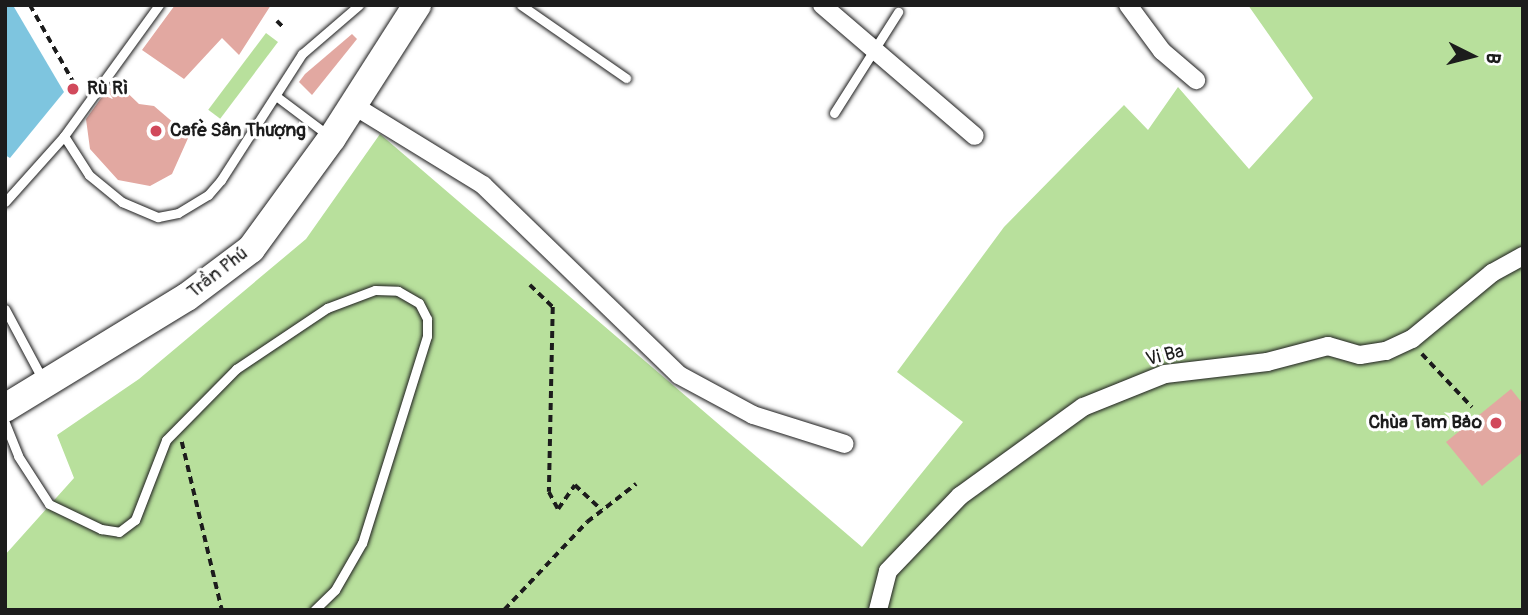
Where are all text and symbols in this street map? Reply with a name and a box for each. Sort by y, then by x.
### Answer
north arrow [1437,21,1507,91]
text: B [1480,52,1505,65]
place label: Rù Rì [87,78,127,100]
marker: Rù Rì [65,81,81,97]
place label: Cafe Sân Thượng [170,120,306,142]
marker: Cafe Sân Thượng [148,123,164,139]
street label: Trần Phú [183,242,253,304]
street label: Vi Ba [1144,340,1186,372]
place label: Chùa Tam Bảo [1369,412,1482,434]
marker: Chùa Tam Bảo [1488,415,1504,431]

